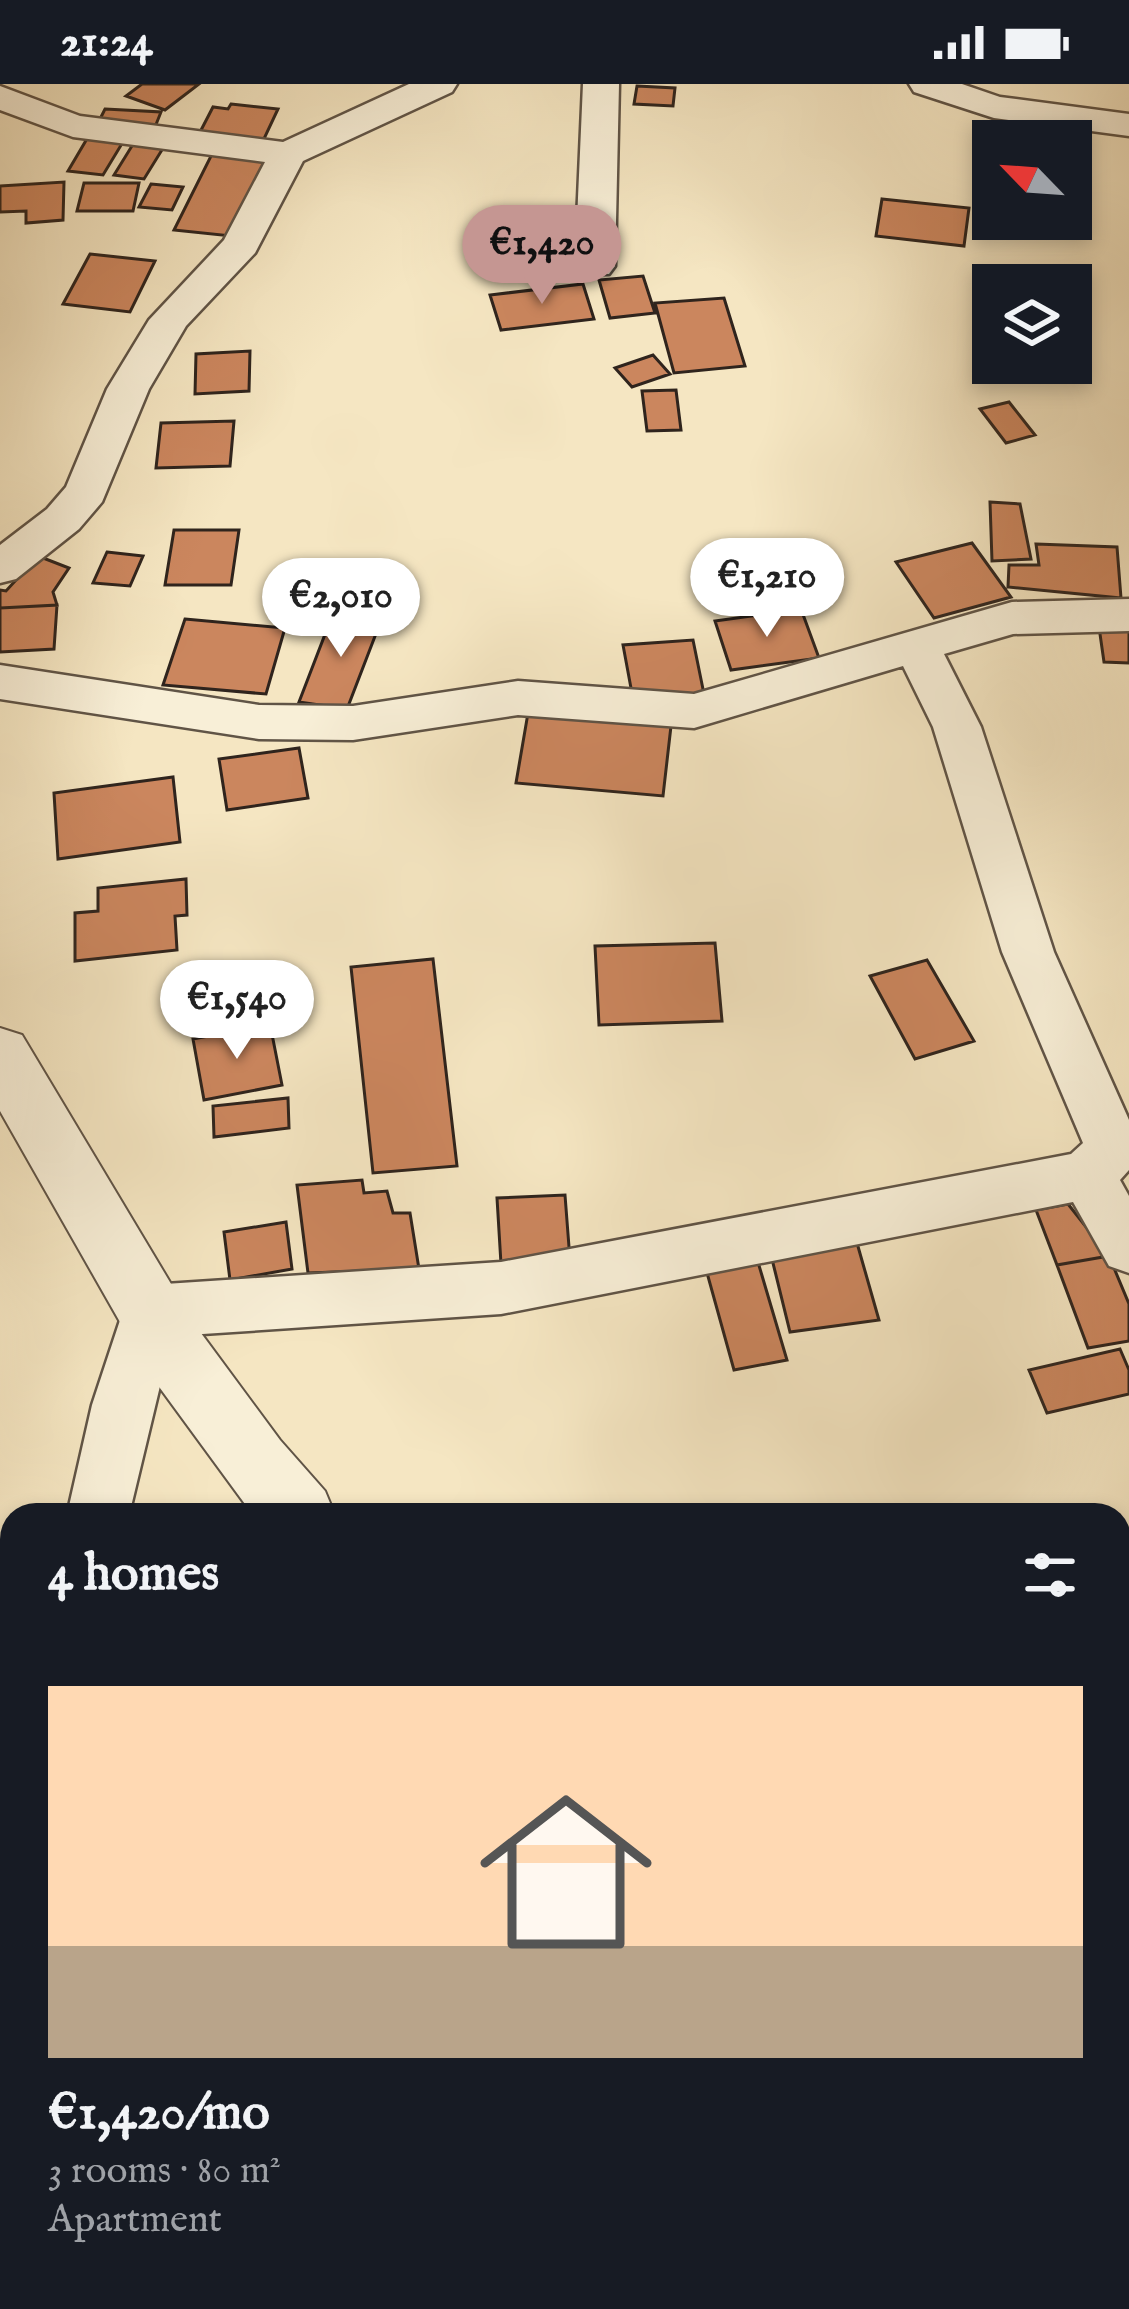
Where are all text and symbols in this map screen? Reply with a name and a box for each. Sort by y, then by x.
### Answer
text: 21:24 [60,14,153,71]
north arrow [972,120,1092,240]
map controls [972,120,1092,384]
pin: €1,420 [444,205,640,307]
text: €1,420 [489,219,595,268]
button: layers [972,264,1092,384]
pin: €1,210 [669,538,865,640]
text: €1,210 [717,552,817,601]
pin: €2,010 [243,558,439,660]
text: €2,010 [289,572,393,621]
pin: €1,540 [139,960,335,1062]
text: €1,540 [187,974,287,1023]
icon: filters [1017,1542,1083,1608]
text: 4 homes [48,1543,219,1608]
icon: home [458,1764,674,1980]
text: €1,420/mo [48,2082,270,2147]
text: 3 rooms · 80 m² [48,2147,281,2196]
text: Apartment [48,2196,222,2245]

